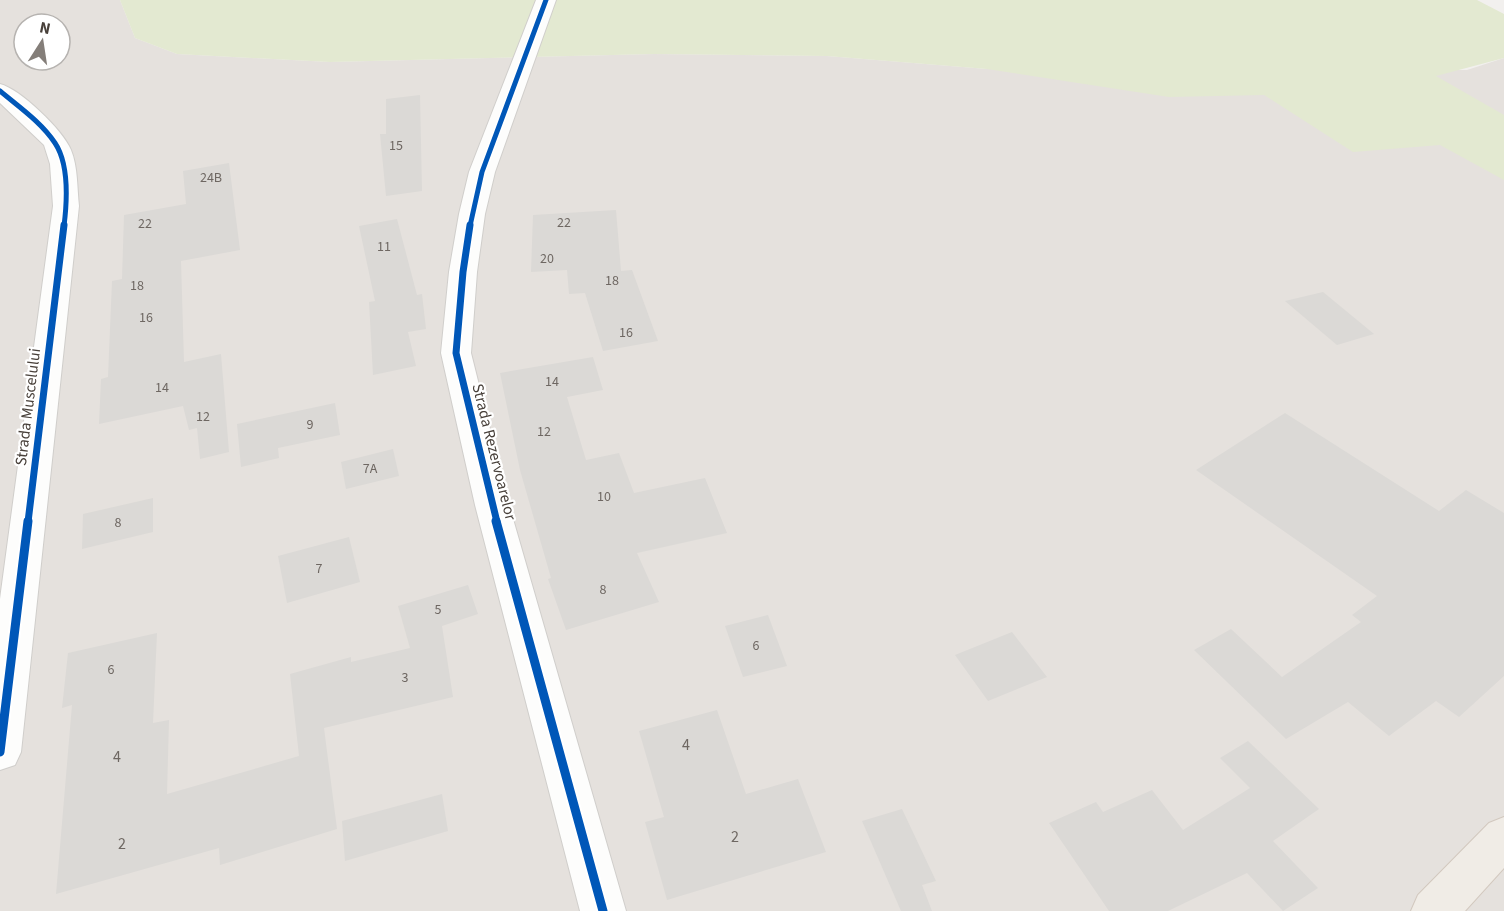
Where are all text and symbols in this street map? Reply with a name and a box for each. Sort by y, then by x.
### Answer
north arrow [12,12,72,72]
text: N [37,16,52,40]
house number: 15 [389,136,403,156]
house number: 24B [200,168,222,188]
house number: 22 [557,213,571,233]
house number: 22 [138,214,152,234]
house number: 11 [377,237,391,257]
house number: 20 [540,249,554,269]
house number: 18 [605,271,619,291]
house number: 18 [130,276,144,296]
house number: 16 [139,308,153,328]
house number: 16 [619,323,633,343]
street label: Strada Muscelului [10,347,46,467]
house number: 14 [545,372,559,392]
house number: 14 [155,378,169,398]
street label: Strada Rezervoarelor [466,381,522,523]
house number: 12 [196,407,210,427]
house number: 9 [307,415,314,435]
house number: 12 [537,422,551,442]
house number: 7A [363,459,378,479]
house number: 10 [597,487,611,507]
house number: 8 [115,513,122,533]
house number: 7 [316,559,323,579]
house number: 8 [600,580,607,600]
house number: 5 [435,600,442,620]
house number: 6 [753,636,760,656]
house number: 6 [108,660,115,680]
house number: 3 [402,668,409,688]
house number: 4 [682,734,690,756]
house number: 4 [113,746,121,768]
house number: 2 [731,826,739,848]
house number: 2 [118,833,126,855]

